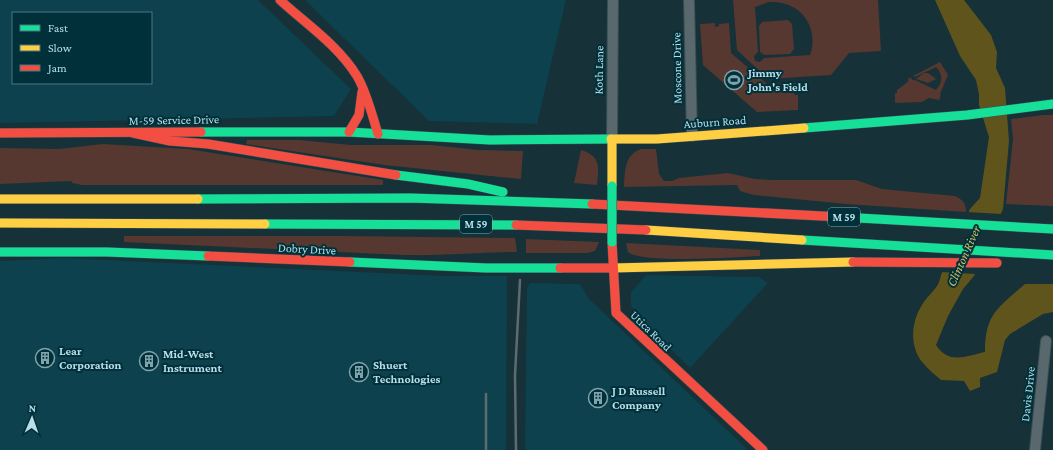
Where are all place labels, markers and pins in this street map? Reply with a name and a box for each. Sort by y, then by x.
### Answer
place label: Jimmy John's Field [746,66,808,94]
sports icon: Jimmy John's Field [723,69,745,91]
place label: Lear Corporation [59,344,122,372]
building icon: Lear Corporation [34,347,56,369]
place label: Mid-West Instrument [163,347,222,375]
building icon: Mid-West Instrument [138,350,160,372]
place label: Shuert Technologies [373,358,440,386]
building icon: Shuert Technologies [348,361,370,383]
place label: J D Russell Company [610,384,666,412]
building icon: J D Russell Company [587,387,609,409]

